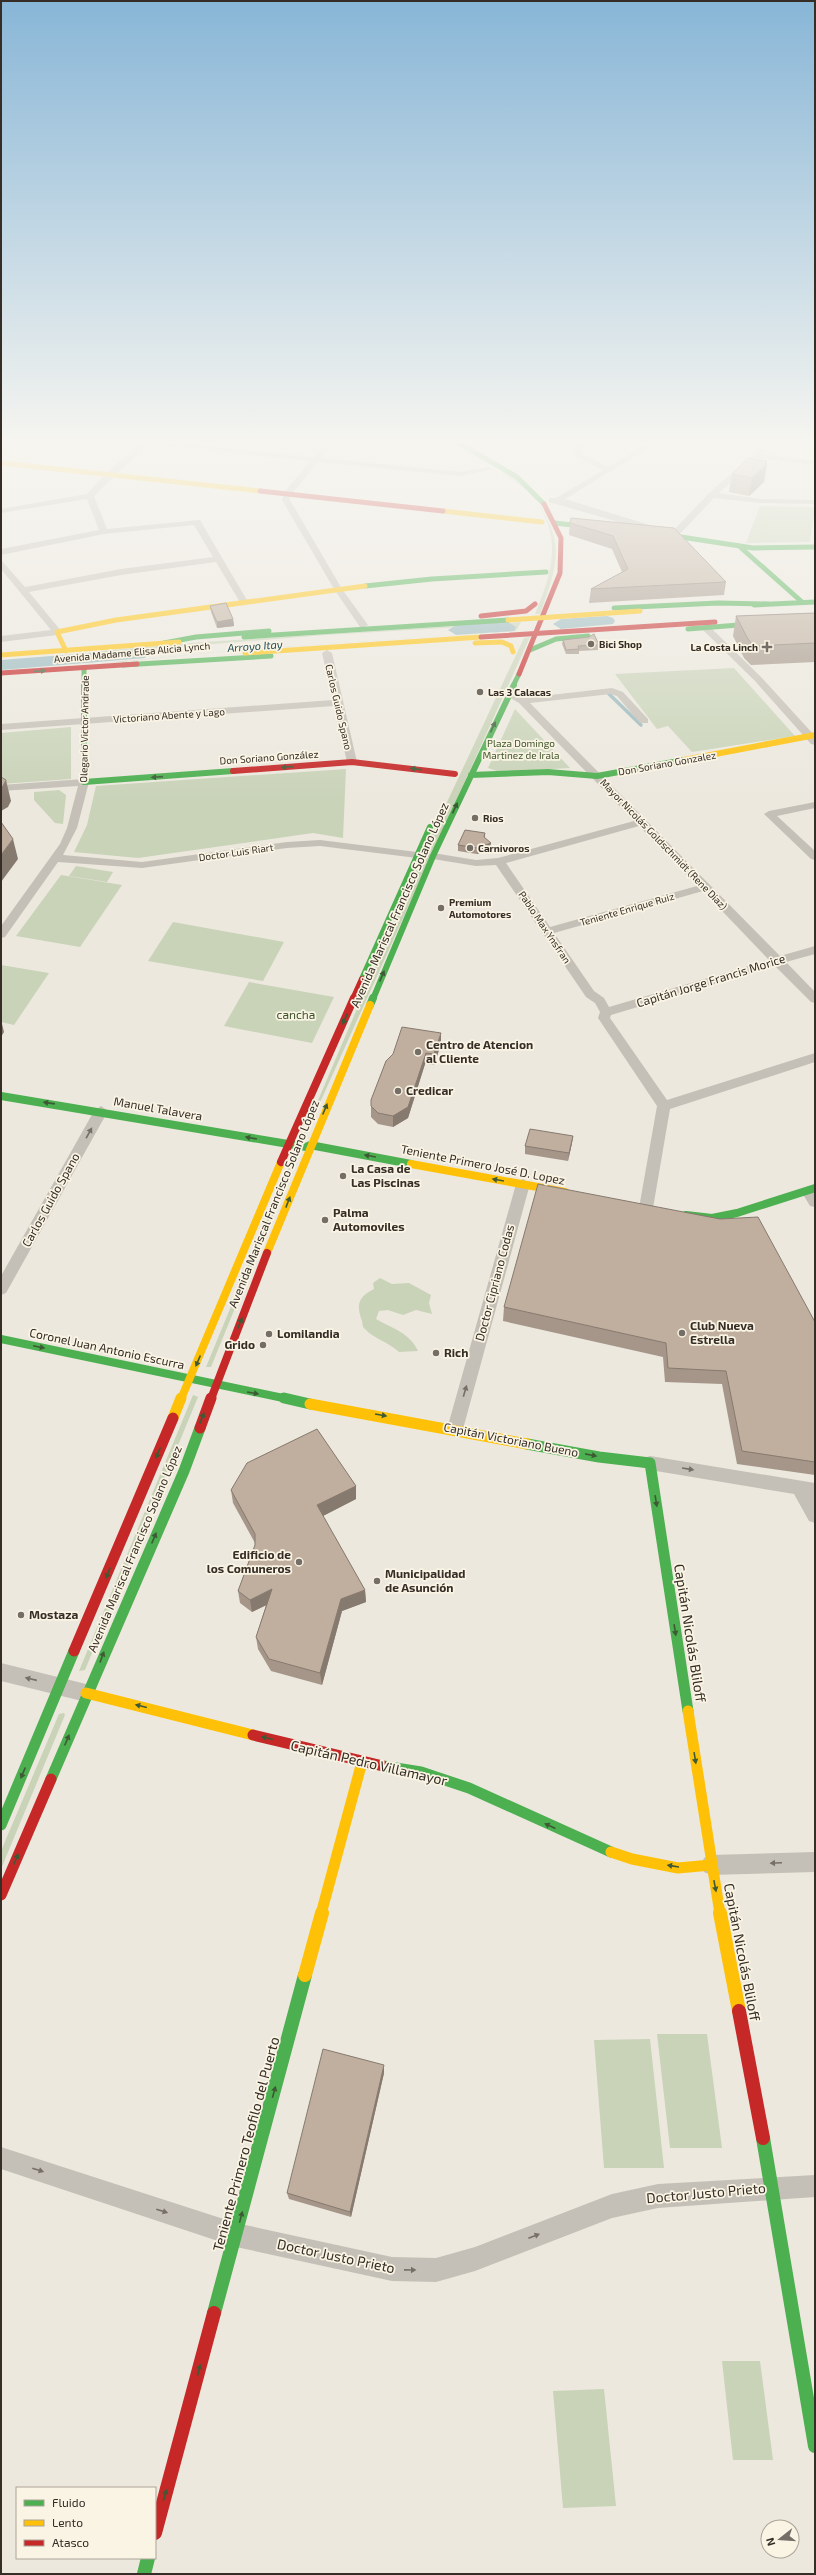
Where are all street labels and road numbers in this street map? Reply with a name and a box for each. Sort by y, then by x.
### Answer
street label: Avenida Madame Elisa Alicia Lynch [53,639,211,665]
street label: Carlos Guido Spano [323,663,355,751]
street label: Olegario Victor Andrade [77,675,91,783]
street label: Victoriano Abente y Lago [113,705,226,725]
street label: Don Soriano González [219,748,319,766]
street label: Don Soriano Gonzalez [617,748,717,778]
street label: Mayor Nicolás Goldschmidt (Rene Diaz) [598,776,730,912]
street label: Avenida Mariscal Francisco Solano López [347,800,451,1009]
street label: Doctor Luis Riart [198,841,274,863]
street label: Pablo Max Ynsfran [516,889,574,966]
street label: Teniente Enrique Ruiz [579,890,675,928]
street label: Capitán Jorge Francis Morice [635,951,787,1009]
street label: Manuel Talavera [113,1093,204,1123]
street label: Avenida Mariscal Francisco Solano López [225,1098,321,1310]
street label: Teniente Primero José D. Lopez [400,1141,566,1187]
street label: Carlos Guido Spano [19,1150,82,1249]
street label: Doctor Cipriano Codas [472,1223,516,1343]
street label: Coronel Juan Antonio Escurra [28,1325,186,1371]
street label: Capitán Victoriano Bueno [443,1419,580,1459]
street label: Avenida Mariscal Francisco Solano López [84,1443,184,1654]
street label: Capitán Nicolás Bliloff [671,1562,710,1704]
street label: Capitán Pedro Villamayor [289,1736,449,1789]
street label: Capitán Nicolás Bliloff [721,1882,764,2023]
street label: Teniente Primero Teofilo del Puerto [209,2035,282,2253]
street label: Doctor Justo Prieto [645,2179,766,2206]
street label: Doctor Justo Prieto [276,2235,397,2276]

